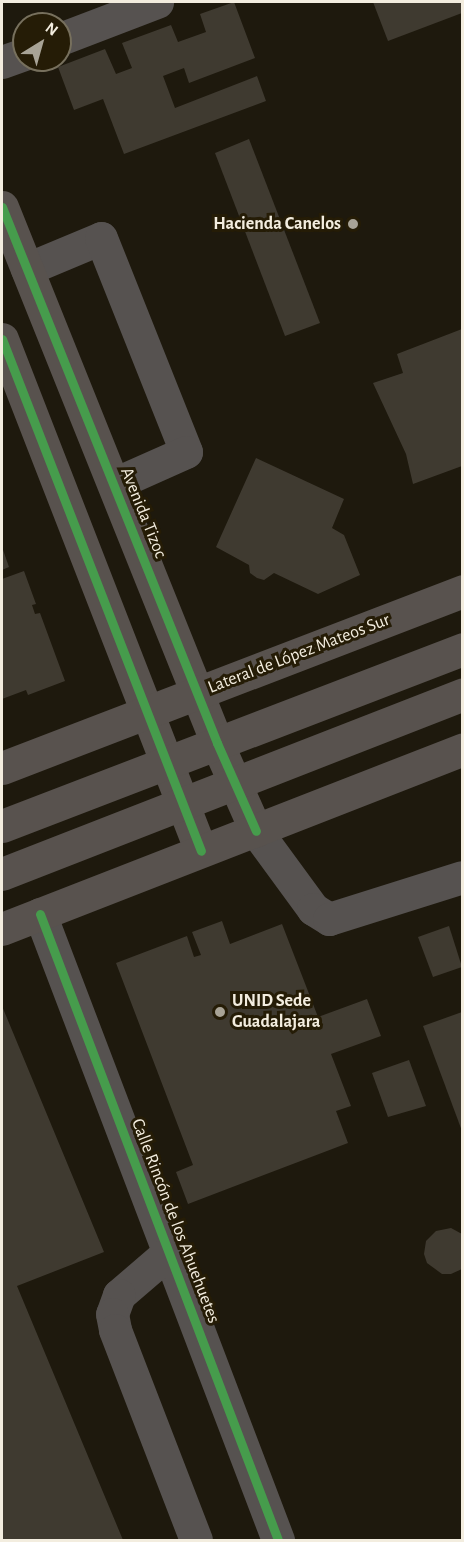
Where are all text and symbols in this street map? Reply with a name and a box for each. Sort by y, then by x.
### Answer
north arrow [12,12,72,72]
text: N [42,19,61,39]
place label: Hacienda Canelos [213,213,341,235]
marker: Hacienda Canelos [346,217,360,231]
street label: Avenida Tizoc [115,464,171,562]
street label: Lateral de López Mateos Sur [205,609,393,699]
place label: UNID Sede Guadalajara [232,991,320,1034]
marker: UNID Sede Guadalajara [213,1005,227,1019]
street label: Calle Rincón de los Ahuehuetes [126,1116,224,1326]

